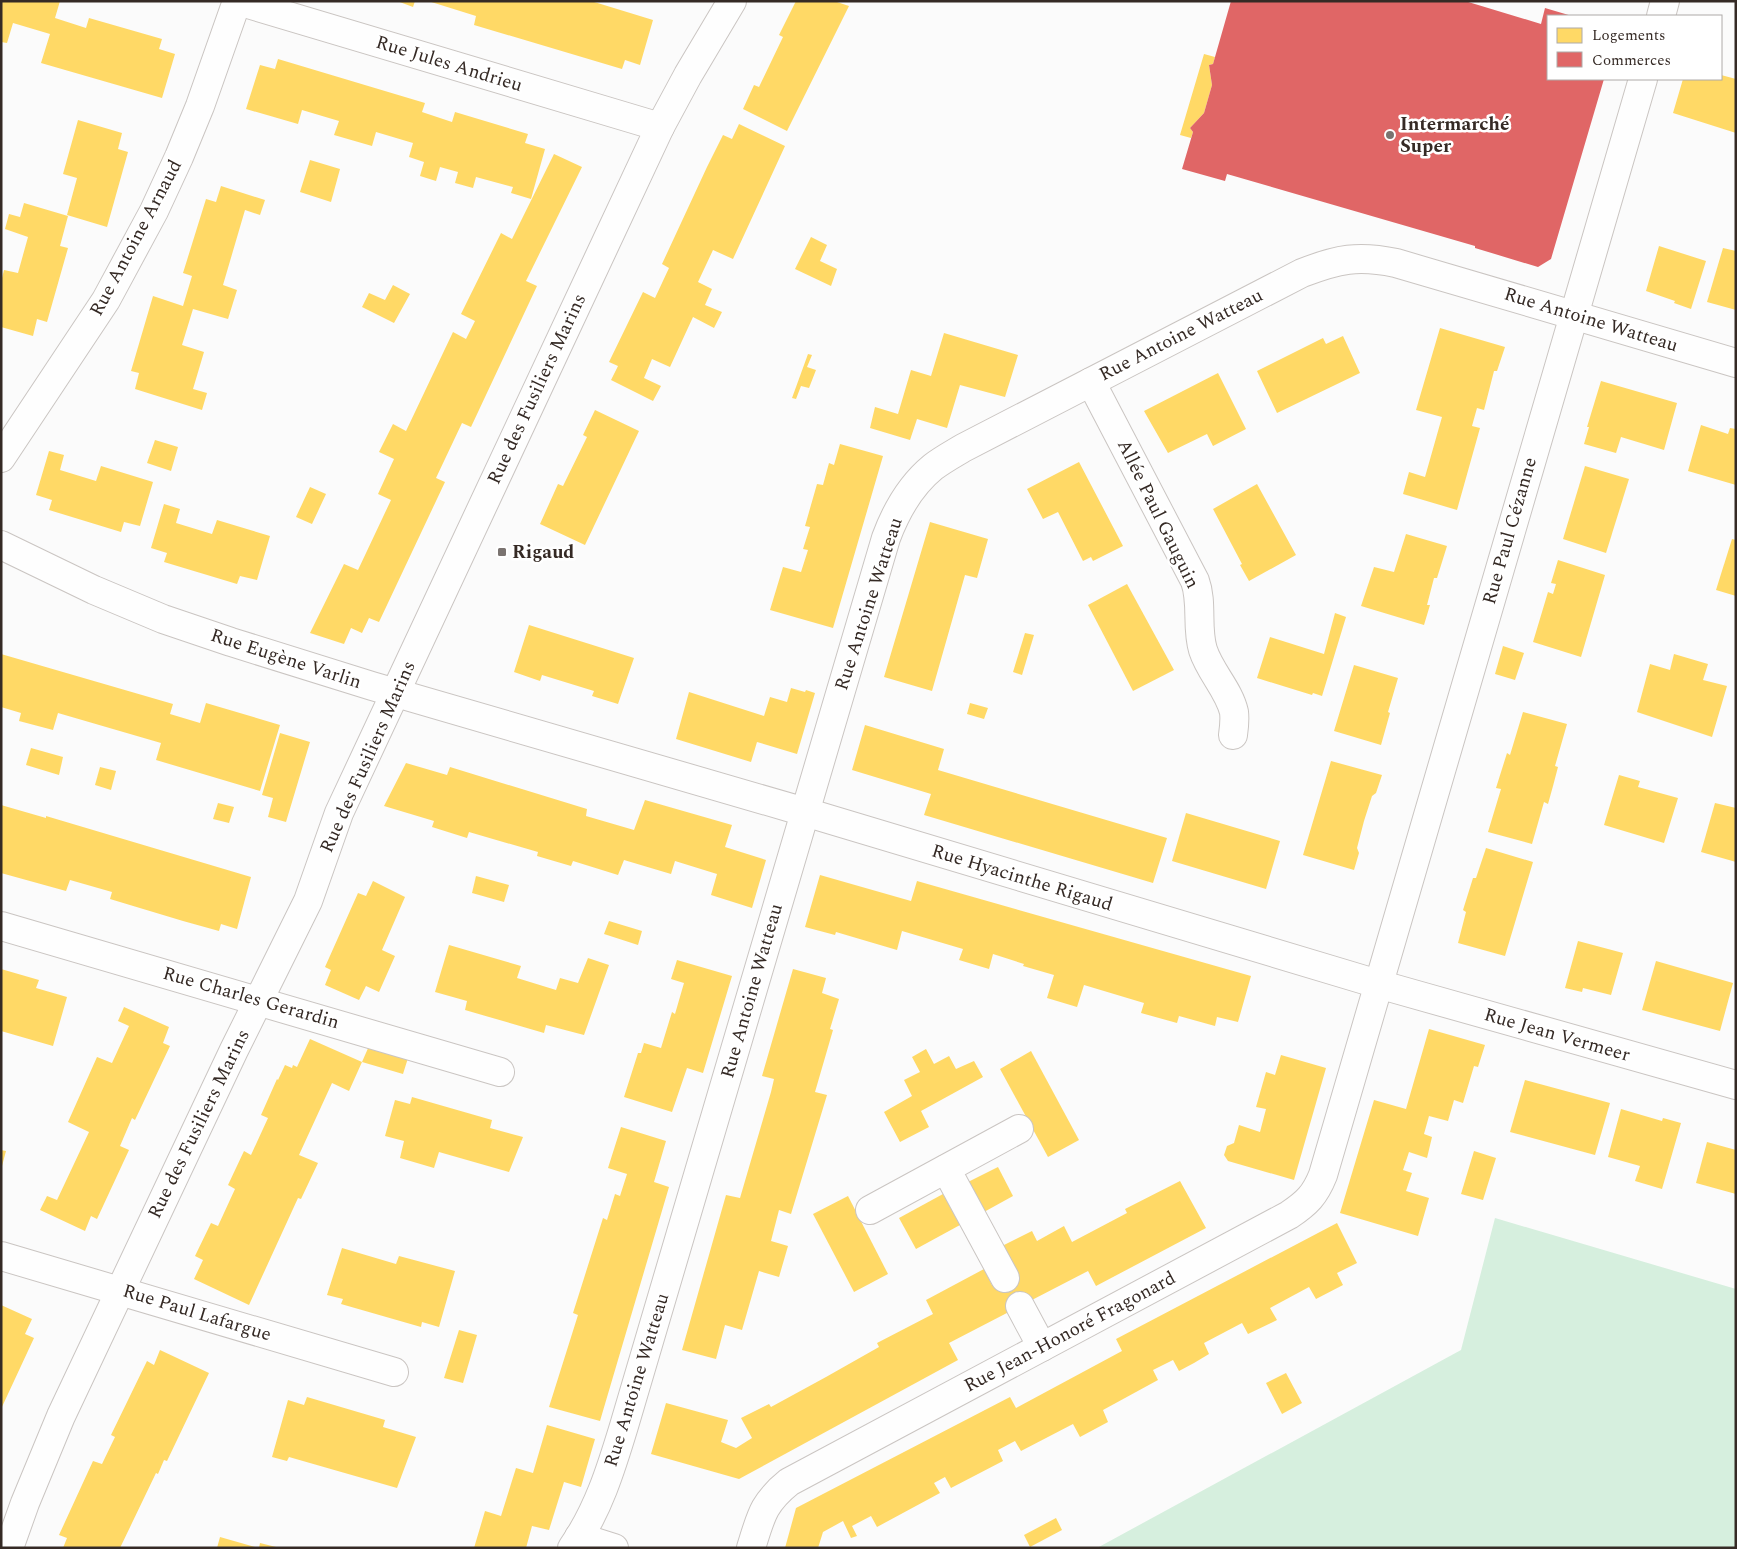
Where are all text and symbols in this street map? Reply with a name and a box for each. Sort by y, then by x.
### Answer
legend [1547,15,1722,80]
text: Logements [1592,24,1666,47]
street label: Rue Jules Andrieu [372,28,526,100]
text: Commerces [1592,49,1671,72]
place label: Intermarché Super [1400,110,1510,161]
marker: Intermarché Super [1384,129,1396,141]
street label: Rue Antoine Arnaud [82,154,190,322]
street label: Rue Antoine Watteau [1500,280,1682,360]
street label: Rue Antoine Watteau [1094,281,1268,389]
street label: Rue des Fusiliers Marins [480,289,594,489]
street label: Allée Paul Gauguin [1109,434,1207,594]
street label: Rue Paul Cézanne [1475,454,1545,608]
street label: Rue Antoine Watteau [827,513,911,694]
place label: Rigaud [512,538,574,567]
marker: Rigaud [496,546,508,558]
street label: Rue Eugène Varlin [207,621,365,697]
street label: Rue des Fusiliers Marins [313,656,423,858]
street label: Rue Hyacinthe Rigaud [928,837,1116,919]
street label: Rue Antoine Watteau [713,900,791,1082]
street label: Rue Charles Gerardin [159,959,343,1037]
street label: Rue Jean Vermeer [1481,1000,1634,1070]
street label: Rue des Fusiliers Marins [140,1024,258,1224]
street label: Rue Jean-Honoré Fragonard [959,1264,1181,1400]
street label: Rue Paul Lafargue [119,1277,275,1349]
street label: Rue Antoine Watteau [597,1289,677,1471]

